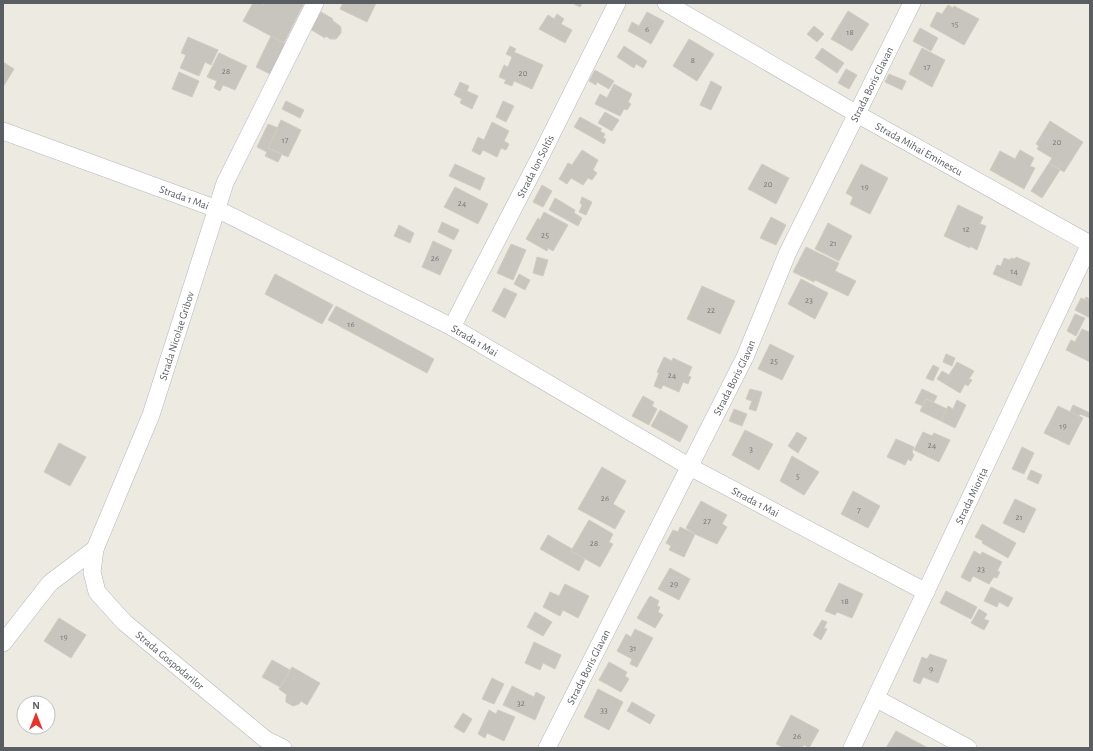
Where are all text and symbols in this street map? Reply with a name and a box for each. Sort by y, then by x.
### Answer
house number: 15 [952,20,959,29]
house number: 6 [645,25,649,34]
house number: 18 [846,28,854,37]
street label: Strada Boris Glavan [849,45,895,124]
house number: 8 [691,56,695,65]
house number: 17 [924,63,931,72]
house number: 28 [222,67,230,76]
house number: 20 [519,69,528,78]
street label: Strada Mihai Eminescu [873,120,965,178]
street label: Strada Ion Soltîs [515,133,556,200]
house number: 17 [282,136,289,145]
house number: 20 [1053,138,1062,147]
house number: 20 [764,180,773,189]
house number: 19 [861,183,869,192]
street label: Strada 1 Mai [158,184,210,212]
house number: 24 [458,199,467,208]
house number: 12 [962,225,970,234]
house number: 25 [541,231,549,240]
house number: 21 [829,239,837,248]
house number: 26 [431,254,439,263]
house number: 14 [1010,267,1018,276]
street label: Strada Nicolae Gribov [157,290,196,382]
house number: 23 [805,296,813,305]
house number: 22 [707,306,715,315]
house number: 16 [347,320,355,329]
street label: Strada 1 Mai [449,323,500,359]
street label: Strada Boris Glavan [711,338,757,417]
house number: 25 [770,357,778,366]
house number: 24 [668,371,677,380]
house number: 19 [1059,422,1067,431]
house number: 24 [928,441,937,450]
house number: 3 [749,445,753,454]
street label: Strada Miorița [954,466,990,526]
house number: 5 [796,472,800,481]
street label: Strada 1 Mai [730,485,781,519]
house number: 26 [601,494,609,503]
house number: 7 [857,506,861,515]
house number: 21 [1015,513,1023,522]
house number: 27 [703,517,711,526]
house number: 28 [590,539,598,548]
house number: 23 [977,565,985,574]
house number: 29 [670,580,678,589]
house number: 18 [841,597,849,606]
street label: Strada Boris Glavan [565,628,612,706]
street label: Strada Gospodarilor [133,629,206,692]
house number: 19 [60,633,68,642]
house number: 31 [630,644,636,653]
house number: 9 [929,665,933,674]
north arrow [16,695,56,735]
house number: 32 [517,699,525,708]
text: N [32,700,40,711]
house number: 33 [600,706,608,715]
house number: 26 [793,732,801,741]

